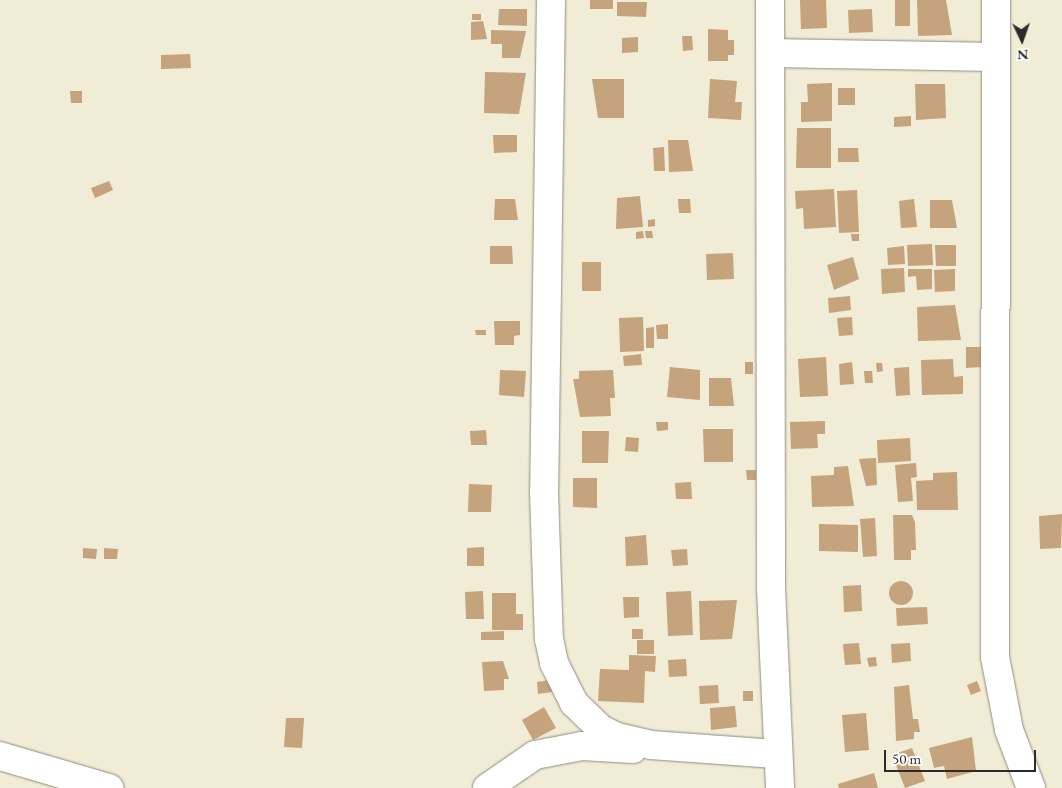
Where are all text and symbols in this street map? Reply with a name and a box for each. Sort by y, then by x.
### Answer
north arrow [997,15,1047,65]
text: N [1017,46,1029,64]
scale bar [887,740,1040,772]
text: 50 m [892,749,921,768]

